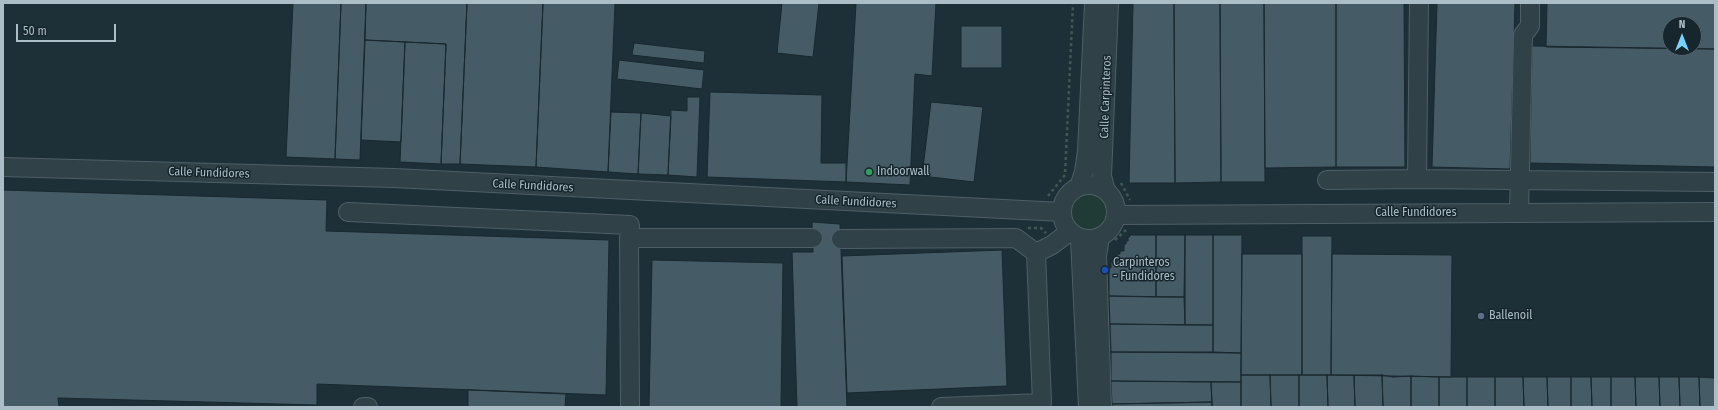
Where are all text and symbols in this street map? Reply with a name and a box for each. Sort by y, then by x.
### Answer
scale bar [18,16,118,42]
north arrow [1662,16,1702,56]
text: N [1679,18,1685,31]
text: 50 m [23,24,47,38]
street label: Calle Carpinteros [1097,55,1115,139]
street label: Calle Fundidores [168,164,250,182]
place label: Indoorwall [877,165,930,179]
marker: Indoorwall [864,167,874,177]
street label: Calle Fundidores [492,177,574,195]
street label: Calle Fundidores [815,193,897,211]
street label: Calle Fundidores [1375,206,1457,220]
place label: Carpinteros - Fundidores [1113,256,1175,284]
marker: Carpinteros - Fundidores [1100,265,1110,275]
place label: Ballenoil [1489,309,1532,323]
marker: Ballenoil [1476,311,1486,321]

